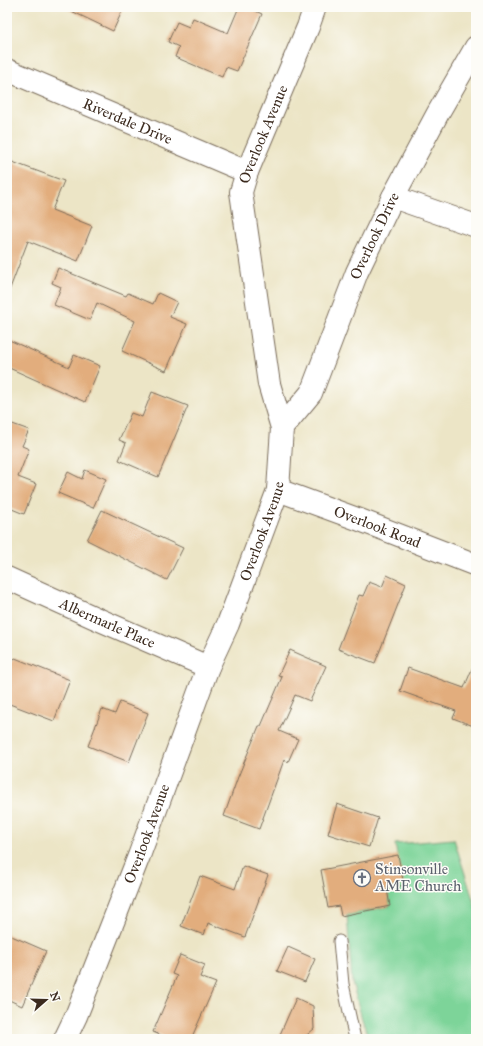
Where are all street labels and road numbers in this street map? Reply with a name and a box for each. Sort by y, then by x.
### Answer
street label: Overlook Avenue [235,82,292,186]
street label: Riverdale Drive [80,94,175,148]
street label: Overlook Drive [346,189,403,282]
street label: Overlook Avenue [236,481,288,584]
street label: Overlook Road [331,502,424,552]
street label: Albermarle Place [56,594,158,652]
street label: Overlook Avenue [120,782,174,886]

